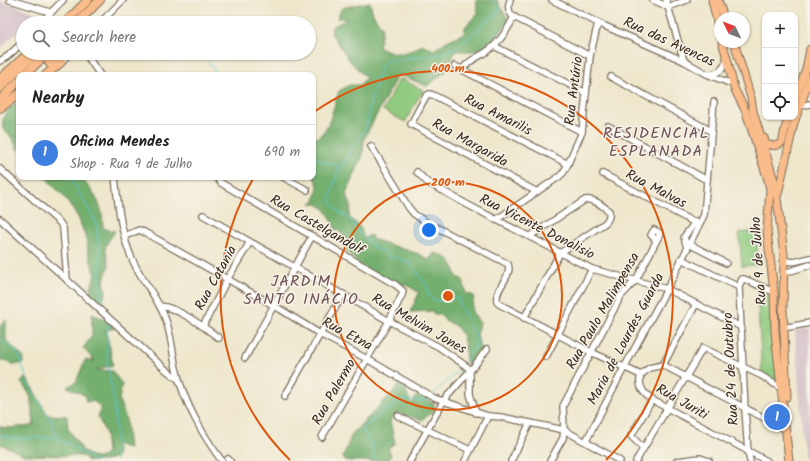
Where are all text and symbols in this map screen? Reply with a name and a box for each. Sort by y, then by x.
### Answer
street label: Rua das Avencas [619,11,719,73]
north arrow [714,12,750,48]
map controls [762,12,798,120]
button: + [762,12,798,48]
search box [16,16,316,60]
text: Search here [62,26,136,50]
icon: search [30,27,52,49]
button: − [762,48,798,84]
street label: Rua Antúrio [559,55,589,127]
text: 400 m [431,59,465,78]
button: locate [762,84,798,120]
text: Nearby [32,85,84,112]
street label: Rua Amarilis [460,88,536,142]
street label: Rua Margarida [428,113,512,173]
district label: RESIDENCIAL ESPLANADA [603,121,709,164]
text: Oficina Mendes [70,130,169,154]
text: 1 [43,142,47,163]
text: 690 m [264,142,300,163]
text: Shop · Rua 9 de Julho [70,154,192,175]
street label: Rua Malvas [621,164,691,214]
text: 200 m [431,173,465,192]
street label: Rua Vicente Donalisio [475,188,599,266]
street label: Rua Castelgandolf [266,189,370,262]
street label: Rua 9 de Julho [745,216,773,306]
your location [419,220,439,240]
street label: Rua Catania [189,241,243,315]
street label: Rua Paulo Malimpensa [561,248,645,374]
district label: JARDIM SANTO INÁCIO [243,269,359,312]
street label: Maria de Lourdes Guarda [582,269,670,409]
street label: Rua Melvim Jones [367,288,471,360]
centre of rings [441,289,455,303]
street label: Rua Etna [318,311,376,357]
street label: Rua 24 de Outubro [717,312,745,426]
street label: Rua Palermo [306,355,362,429]
street label: Rua Juriti [652,378,713,426]
pin: 1 [764,402,790,432]

